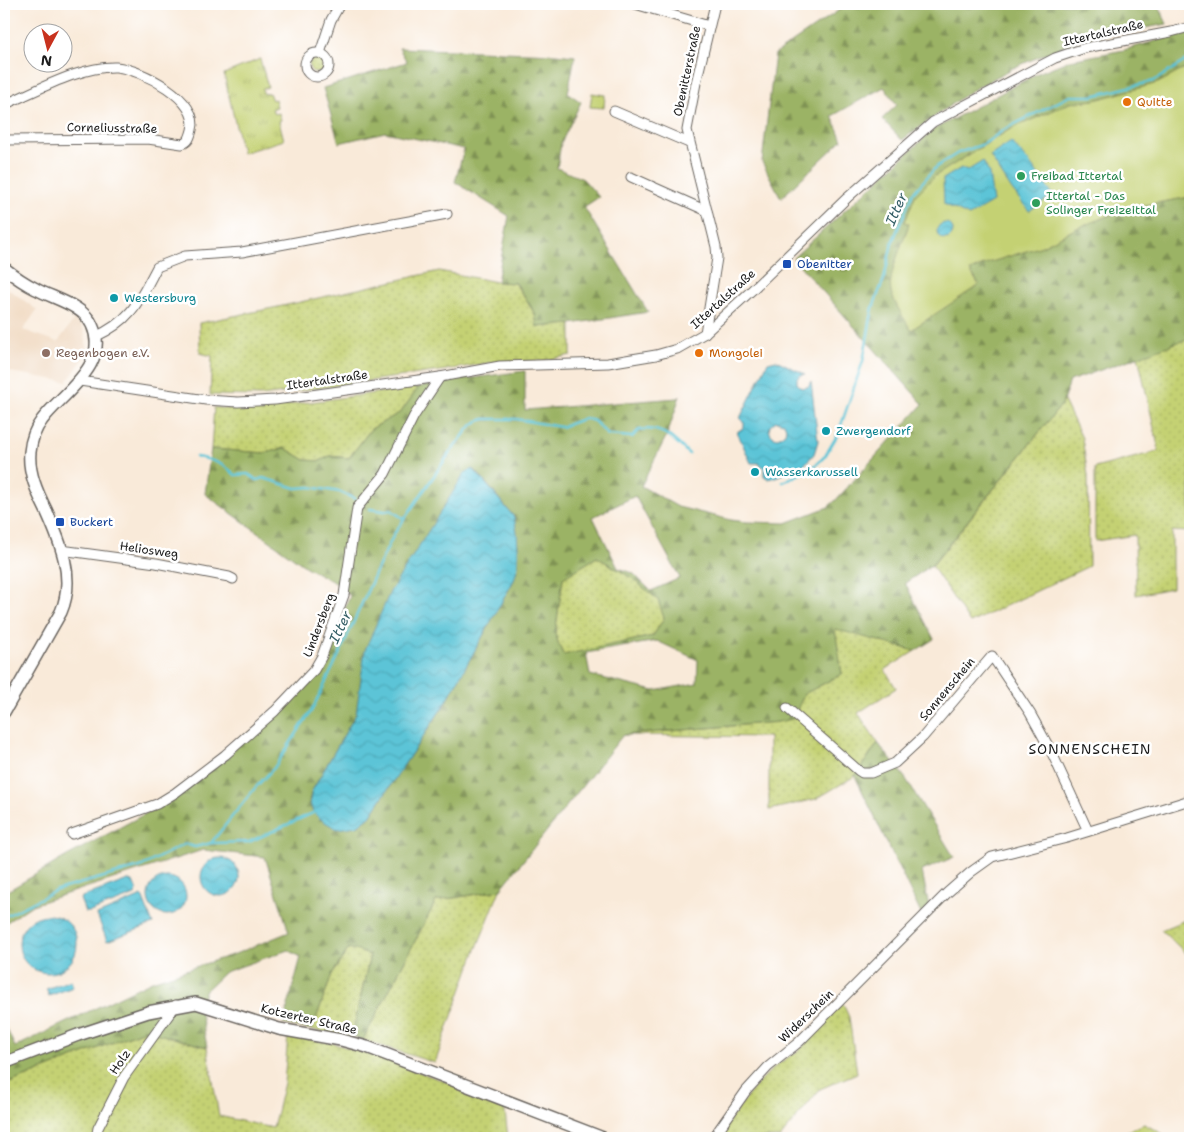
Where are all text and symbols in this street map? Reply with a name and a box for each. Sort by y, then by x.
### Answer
street label: Ittertalstraße [1061,16,1145,50]
north arrow [22,22,72,72]
street label: Obenitterstraße [670,24,704,118]
text: N [40,51,53,71]
place label: Quitte [1137,94,1173,110]
marker: Quitte [1121,96,1133,108]
street label: Corneliusstraße [67,119,158,137]
place label: Freibad Ittertal [1031,168,1123,184]
marker: Freibad Ittertal [1015,170,1027,182]
place label: Ittertal - Das Solinger Freizeittal [1046,188,1156,218]
water label: Itter [880,189,911,229]
marker: Ittertal - Das Solinger Freizeittal [1030,197,1042,209]
place label: Obenitter [797,256,852,272]
marker: Obenitter [781,258,793,270]
street label: Ittertalstraße [687,266,759,332]
place label: Westersburg [124,290,196,306]
marker: Westersburg [108,292,120,304]
place label: Regenbogen e.V. [56,345,149,361]
place label: Mongolei [709,345,763,361]
marker: Regenbogen e.V. [40,347,52,359]
marker: Mongolei [693,347,705,359]
street label: Ittertalstraße [285,366,369,394]
place label: Zwergendorf [836,423,911,439]
marker: Zwergendorf [820,425,832,437]
place label: Wasserkarussell [765,464,858,480]
marker: Wasserkarussell [749,466,761,478]
place label: Buckert [70,514,113,530]
marker: Buckert [54,516,66,528]
street label: Heliosweg [119,538,179,562]
street label: Lindersberg [299,590,339,660]
water label: Itter [324,607,356,647]
street label: Sonnenschein [916,654,978,724]
district label: SONNENSCHEIN [1029,740,1151,758]
street label: Widerschein [775,986,837,1046]
street label: Kotzerter Straße [259,1000,359,1038]
street label: Holz [106,1046,134,1078]

